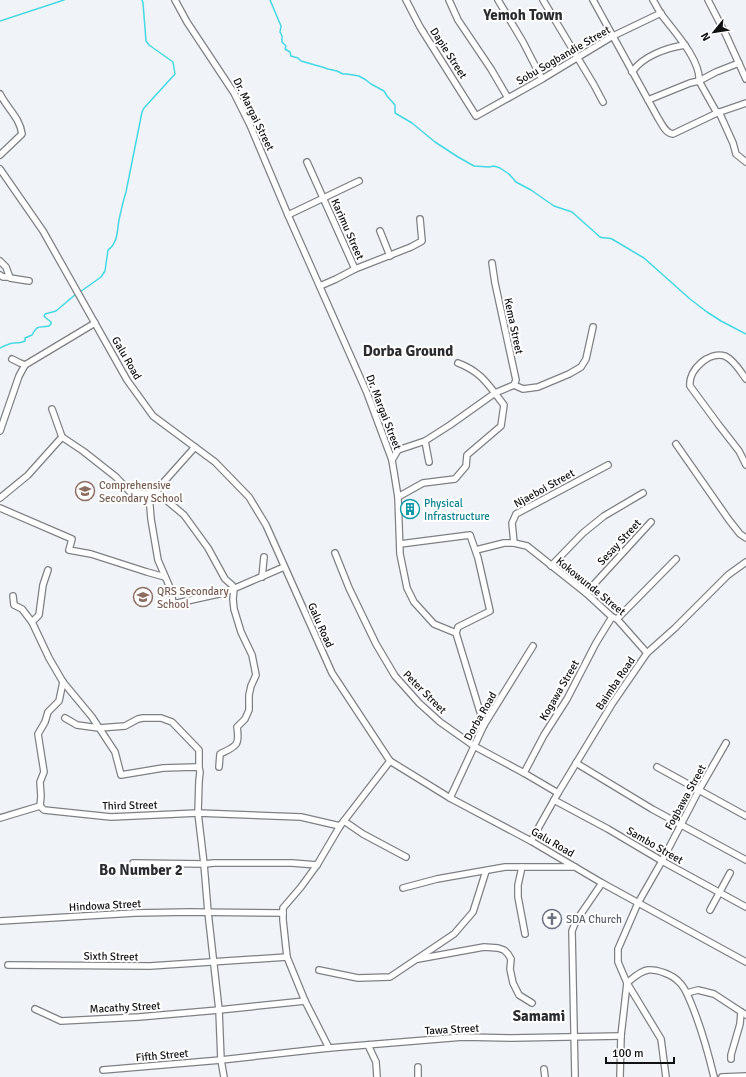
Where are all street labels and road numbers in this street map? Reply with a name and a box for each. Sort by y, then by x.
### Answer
street label: Sobu Sogbandie Street [514,23,613,88]
street label: Dapie Street [427,25,470,81]
street label: Dr. Margai Street [230,76,277,153]
street label: Karimu Street [328,197,367,262]
street label: Kema Street [501,297,526,356]
street label: Galu Road [109,334,144,382]
street label: Dr. Margai Street [363,373,404,452]
street label: Njaeboi Street [512,466,577,510]
street label: Sesay Street [595,517,644,568]
street label: Kokowunde Street [553,554,628,618]
street label: Galu Road [305,601,336,650]
street label: Baimba Road [593,654,638,712]
street label: Kogawa Street [537,657,582,723]
street label: Peter Street [400,668,449,717]
street label: Dorba Road [461,689,500,743]
street label: Fogbawa Street [662,762,709,832]
street label: Third Street [102,799,158,812]
street label: Sambo Street [624,824,685,867]
street label: Galu Road [529,825,577,860]
street label: Hindowa Street [69,897,142,914]
street label: Sixth Street [83,950,139,963]
street label: Macathy Street [89,999,161,1016]
street label: Tawa Street [424,1022,480,1037]
street label: Fifth Street [135,1047,189,1064]

